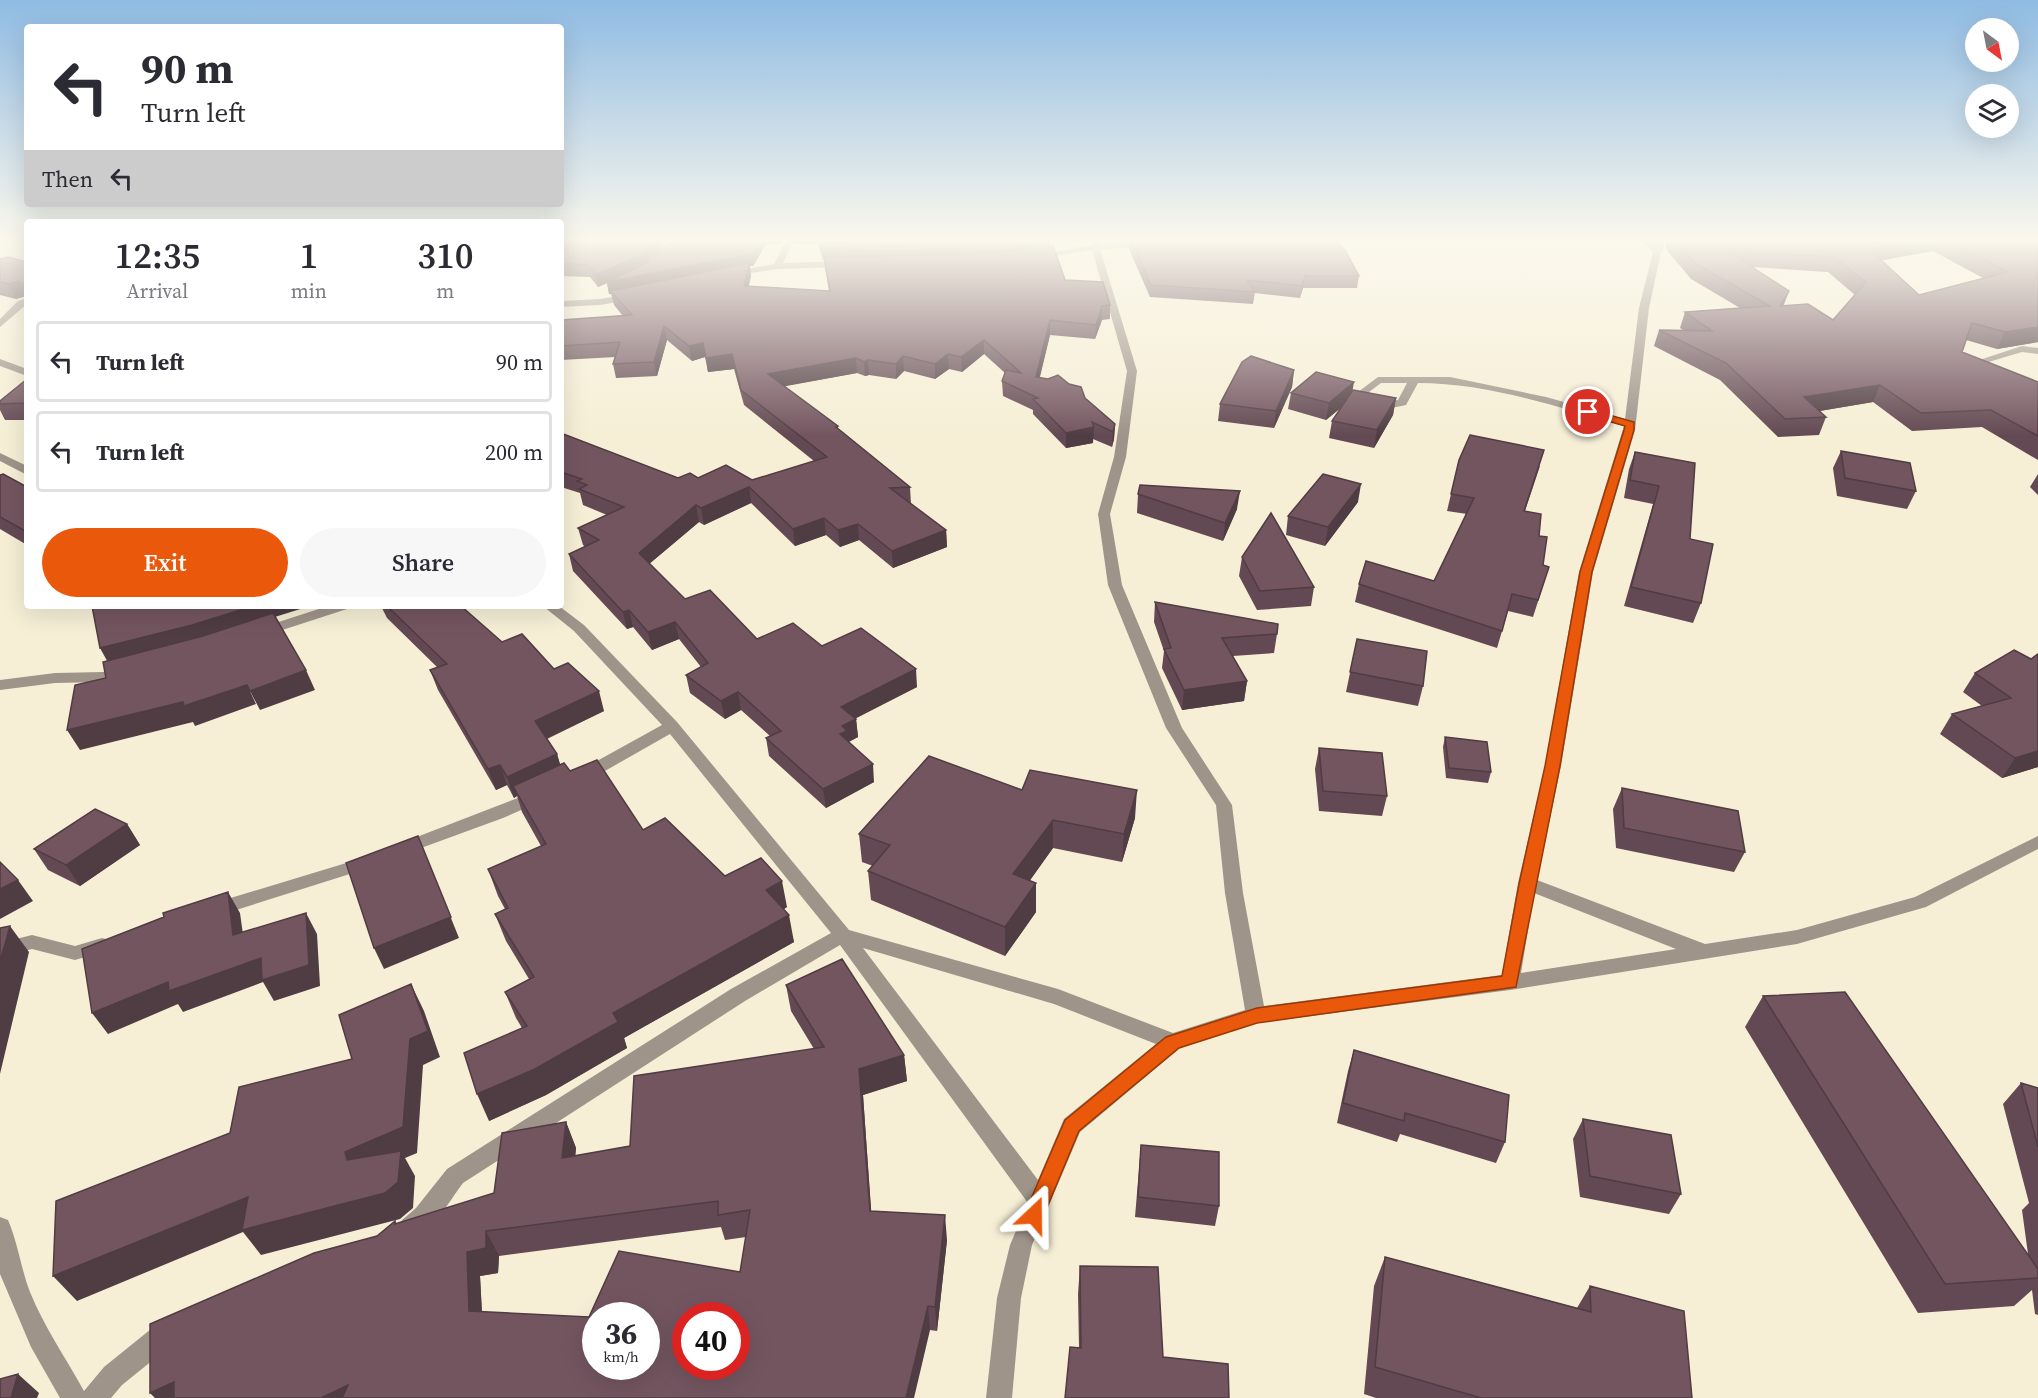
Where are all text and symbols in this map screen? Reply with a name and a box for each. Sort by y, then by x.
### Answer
north arrow [1965,18,2019,72]
map controls [1965,18,2019,138]
text: 90 m [141,39,234,97]
icon: left [42,48,120,126]
button: layers [1965,84,2019,138]
text: Turn left [141,94,245,131]
icon: left [105,162,138,195]
text: Then [42,164,93,194]
text: 12:35 [115,231,200,280]
text: 1 [299,231,318,280]
text: 310 [417,231,473,280]
text: Arrival [126,277,188,305]
text: min [291,277,327,305]
text: m [436,277,454,305]
icon: left [45,345,78,378]
text: Turn left [96,347,184,377]
text: 90 m [496,347,543,377]
pin [1562,386,1613,437]
icon: arrive [1571,395,1604,428]
icon: left [45,435,78,468]
text: Turn left [96,437,184,467]
text: 200 m [485,437,543,467]
button: Exit [42,528,288,597]
button: Share [300,528,546,597]
position arrow [1002,1183,1066,1247]
speed limit sign: 40 [672,1302,750,1380]
text: 36 [605,1313,637,1354]
text: km/h [603,1346,639,1367]

